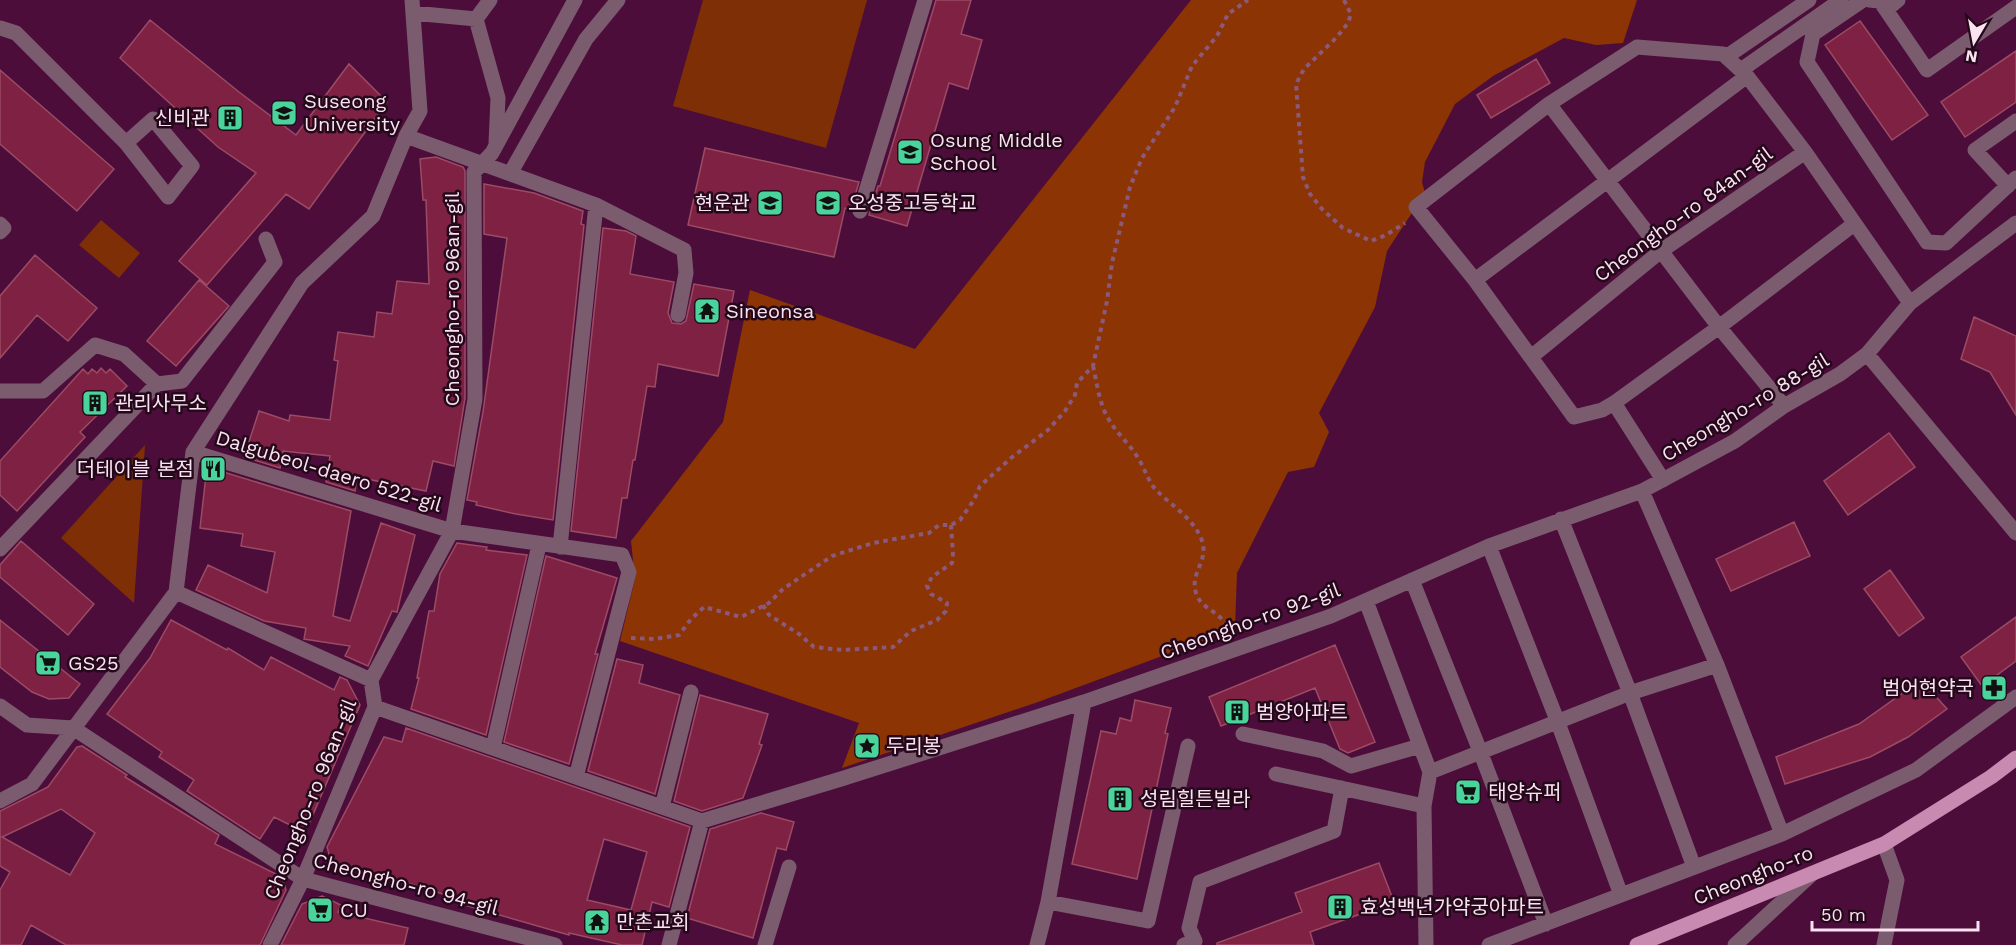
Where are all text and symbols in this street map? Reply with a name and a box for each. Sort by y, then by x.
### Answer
north arrow [1944,12,2004,72]
text: N [1964,46,1979,67]
place label: Suseong University [304,89,401,136]
school or university icon: Suseong University [269,98,299,128]
building icon: 신비관 [215,103,245,133]
place label: 신비관 [155,106,210,130]
place label: Osung Middle School [930,128,1063,175]
school or university icon: Osung Middle School [895,137,925,167]
street label: Cheongho-ro 84an-gil [1589,141,1777,287]
school or university icon: 현운관 [755,188,785,218]
school or university icon: 오성중고등학교 [813,188,843,218]
place label: 현운관 [695,191,750,215]
place label: 오성중고등학교 [848,191,977,215]
street label: Cheongho-ro 96an-gil [440,192,464,406]
temple icon: Sineonsa [692,296,722,326]
place label: Sineonsa [726,299,814,323]
street label: Cheongho-ro 88-gil [1657,348,1833,466]
building icon: 관리사무소 [80,388,110,418]
place label: 관리사무소 [115,391,207,415]
street label: Dalgubeol-daero 522-gil [213,425,445,517]
restaurant icon: 더테이블 본점 [198,454,228,484]
place label: 더테이블 본점 [77,457,194,481]
street label: Cheongho-ro 92-gil [1157,577,1343,665]
supermarket icon: GS25 [33,648,63,678]
place label: GS25 [68,651,119,675]
pharmacy icon: 범어현약국 [1979,673,2009,703]
place label: 범어현약국 [1882,676,1974,700]
street label: Cheongho-ro 96an-gil [259,695,361,903]
building icon: 범양아파트 [1222,697,1252,727]
place label: 범양아파트 [1256,700,1348,724]
place icon: 두리봉 [852,731,882,761]
place label: 두리봉 [886,734,941,758]
supermarket icon: 태양슈퍼 [1453,777,1483,807]
place label: 태양슈퍼 [1488,780,1562,804]
building icon: 성림힐튼빌라 [1105,784,1135,814]
place label: 성림힐튼빌라 [1140,787,1250,811]
street label: Cheongho-ro [1690,840,1816,910]
street label: Cheongho-ro 94-gil [311,848,501,920]
building icon: 효성백년가약궁아파트 [1325,892,1355,922]
scale bar [1812,894,1978,932]
supermarket icon: CU [305,895,335,925]
place label: 효성백년가약궁아파트 [1360,895,1544,919]
place label: CU [340,898,368,922]
text: 50 m [1821,904,1866,925]
temple icon: 만촌교회 [582,907,612,937]
place label: 만촌교회 [616,910,690,934]

